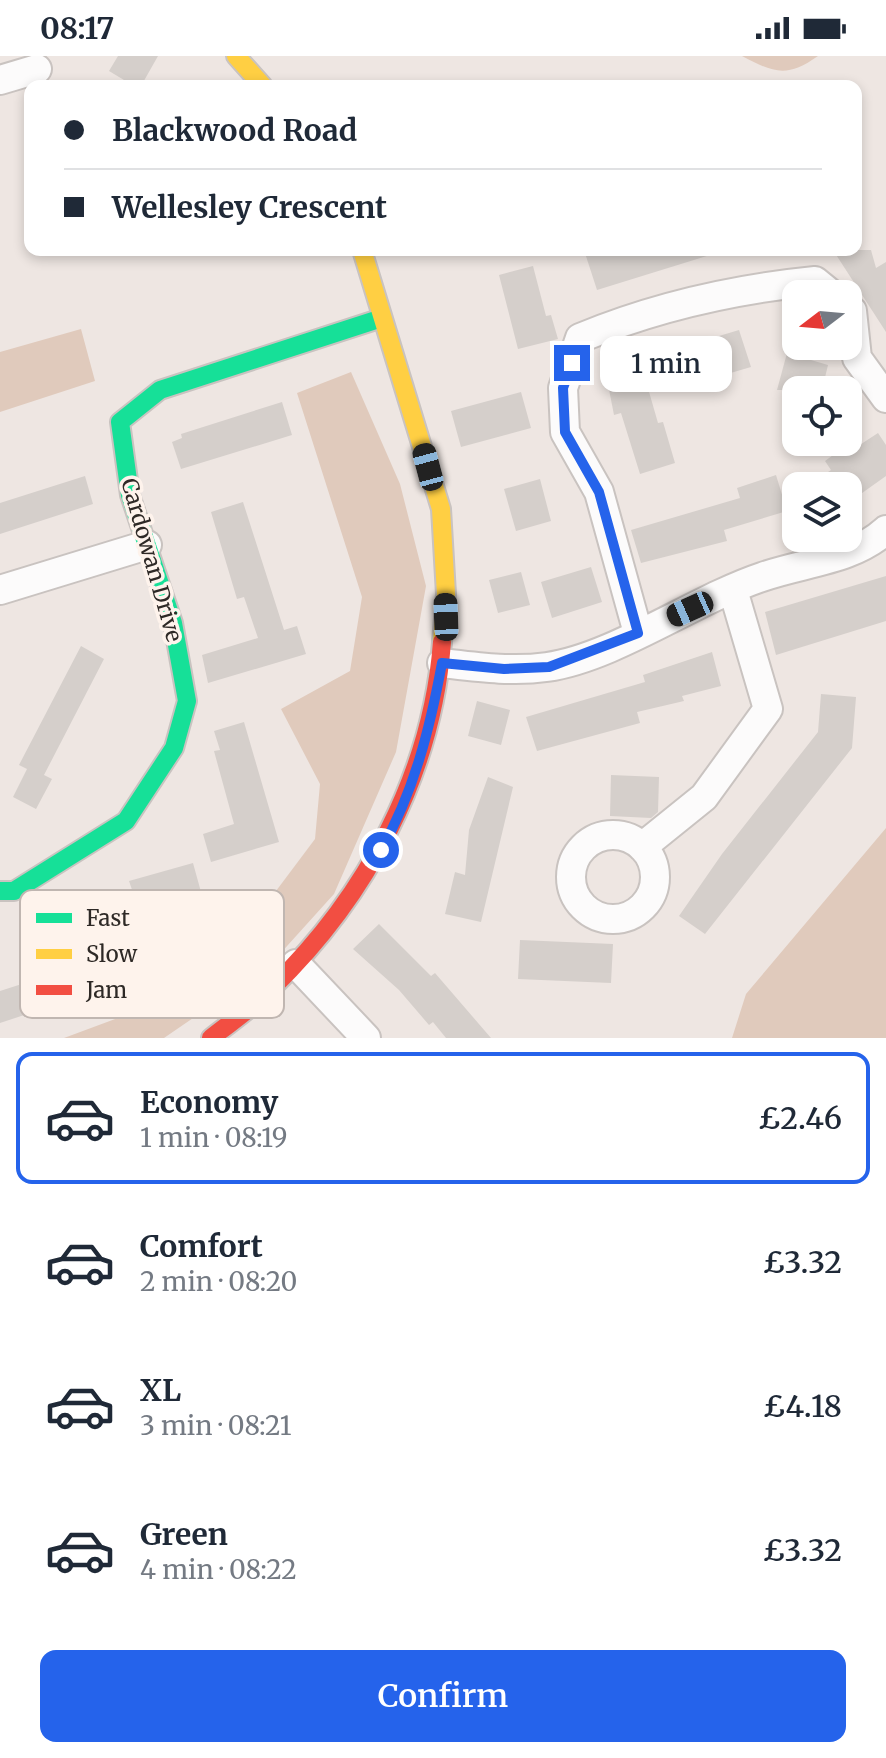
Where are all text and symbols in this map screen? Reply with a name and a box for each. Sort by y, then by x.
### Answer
text: 08:17 [40,9,114,47]
text: Blackwood Road [112,111,357,149]
text: Wellesley Crescent [112,188,387,226]
north arrow [782,280,862,360]
map controls [782,280,862,552]
callout: 1 min [600,335,732,391]
route end [554,345,590,381]
text: 1 min [631,347,701,380]
button: locate [782,376,862,456]
car [410,441,446,493]
button: layers [782,472,862,552]
street label: Cardowan Drive [115,475,189,645]
car [663,588,717,630]
car [433,593,459,641]
route start [363,832,399,868]
legend [20,890,284,1018]
text: Fast [86,904,130,932]
text: Slow [86,940,137,968]
text: Jam [85,976,127,1004]
icon: car [44,1082,116,1154]
text: Economy [140,1083,278,1121]
text: £2.46 [758,1099,842,1137]
text: 1 min · 08:19 [140,1121,288,1154]
icon: car [44,1226,116,1298]
text: Comfort [140,1227,263,1265]
text: £3.32 [763,1243,842,1281]
text: 2 min · 08:20 [140,1265,297,1298]
icon: car [44,1370,116,1442]
text: XL [140,1371,181,1409]
text: £4.18 [763,1387,842,1425]
text: 3 min · 08:21 [140,1409,291,1442]
icon: car [44,1514,116,1586]
text: Green [140,1515,228,1553]
text: £3.32 [763,1531,842,1569]
text: 4 min · 08:22 [140,1553,297,1586]
button: Confirm [40,1650,846,1742]

